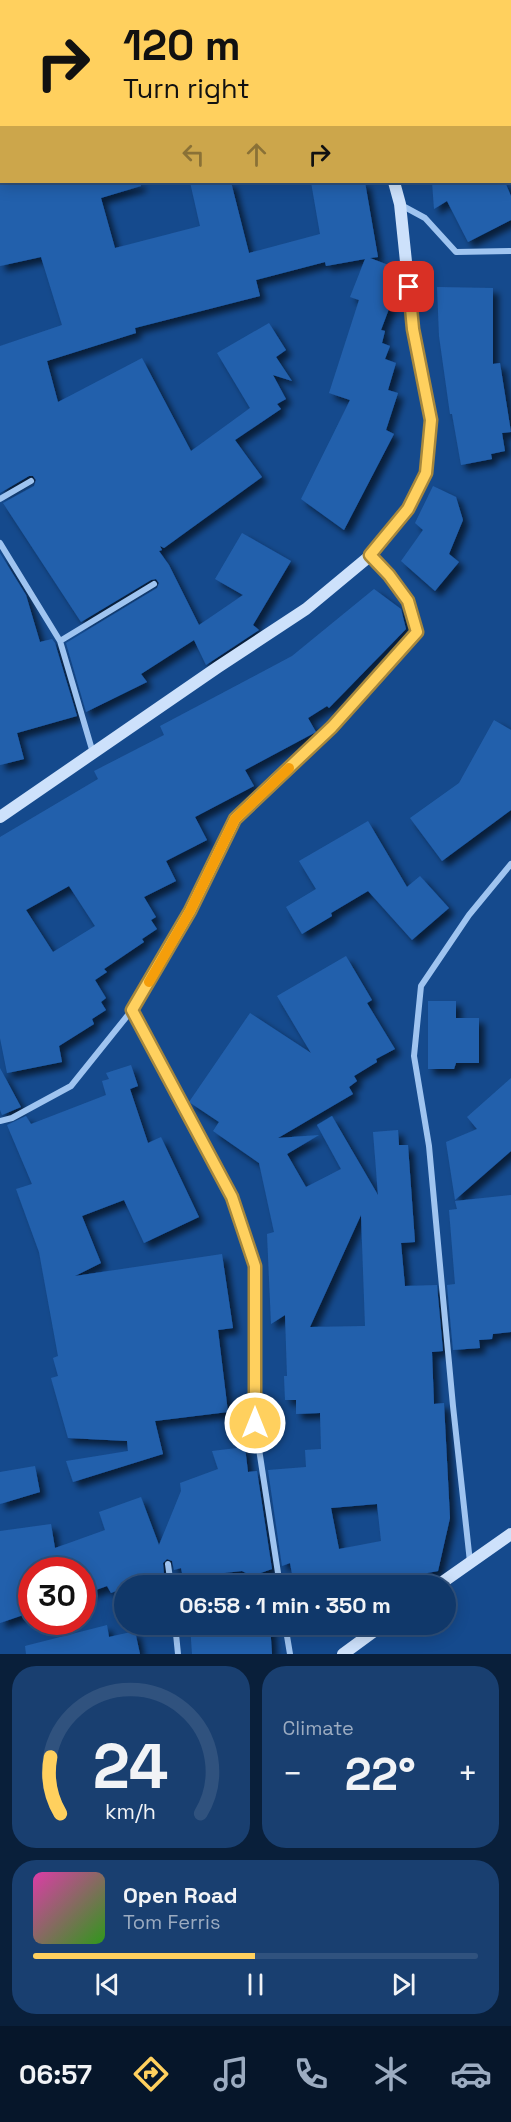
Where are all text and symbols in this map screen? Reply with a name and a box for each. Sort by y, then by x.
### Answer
text: 120 m [123,19,241,72]
icon: right [24,24,102,102]
text: Turn right [123,71,250,106]
icon: left [177,138,210,171]
icon: ahead [240,138,273,171]
icon: right [303,138,336,171]
pin [383,261,434,312]
icon: arrive [392,270,425,303]
position arrow [223,1391,287,1455]
speed limit sign: 30 [18,1557,96,1635]
text: 06:58 · 1 min · 350 m [179,1591,391,1619]
text: Climate [283,1715,354,1741]
text: 24 [93,1727,169,1806]
text: 22° [345,1746,416,1803]
text: − [283,1753,303,1795]
text: + [458,1753,478,1795]
text: km/h [105,1798,156,1825]
text: Open Road [123,1881,238,1909]
text: Tom Ferris [123,1909,221,1935]
icon: previous [91,1968,124,2001]
icon: pause [239,1968,272,2001]
icon: next [387,1968,420,2001]
icon: directions [130,2053,172,2095]
icon: music [210,2053,252,2095]
icon: phone [290,2053,332,2095]
icon: climate [370,2053,412,2095]
icon: car [450,2053,492,2095]
text: 06:57 [19,2057,92,2092]

